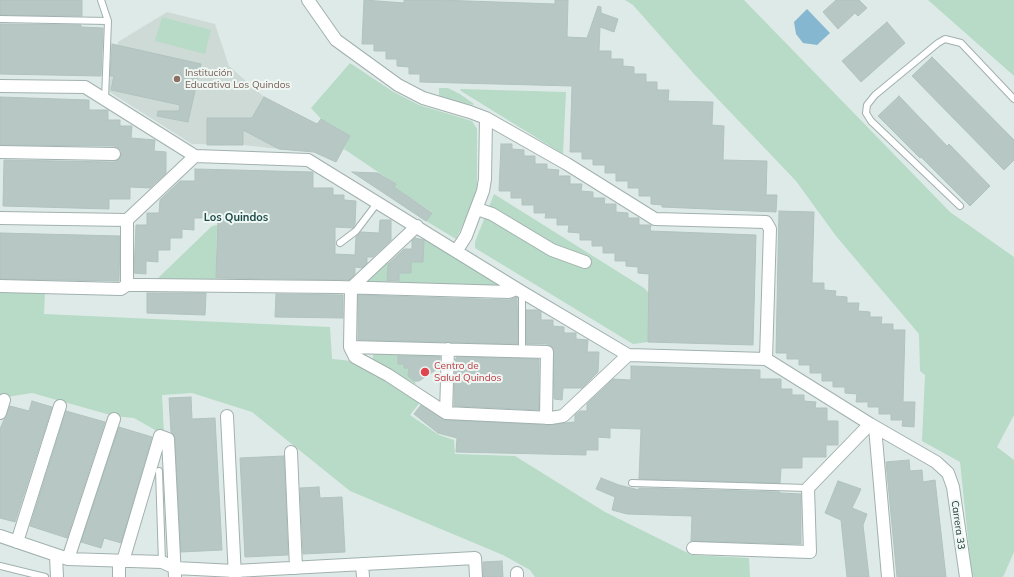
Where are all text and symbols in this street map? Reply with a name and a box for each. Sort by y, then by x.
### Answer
place label: Institución Educativa Los Quindos [185,67,290,90]
marker: Institución Educativa Los Quindos [172,74,182,84]
district label: Los Quindos [204,211,268,225]
place label: Centro de Salud Quindos [434,360,501,384]
marker: Centro de Salud Quindos [419,366,431,378]
street label: Carrera 33 [949,500,967,550]

